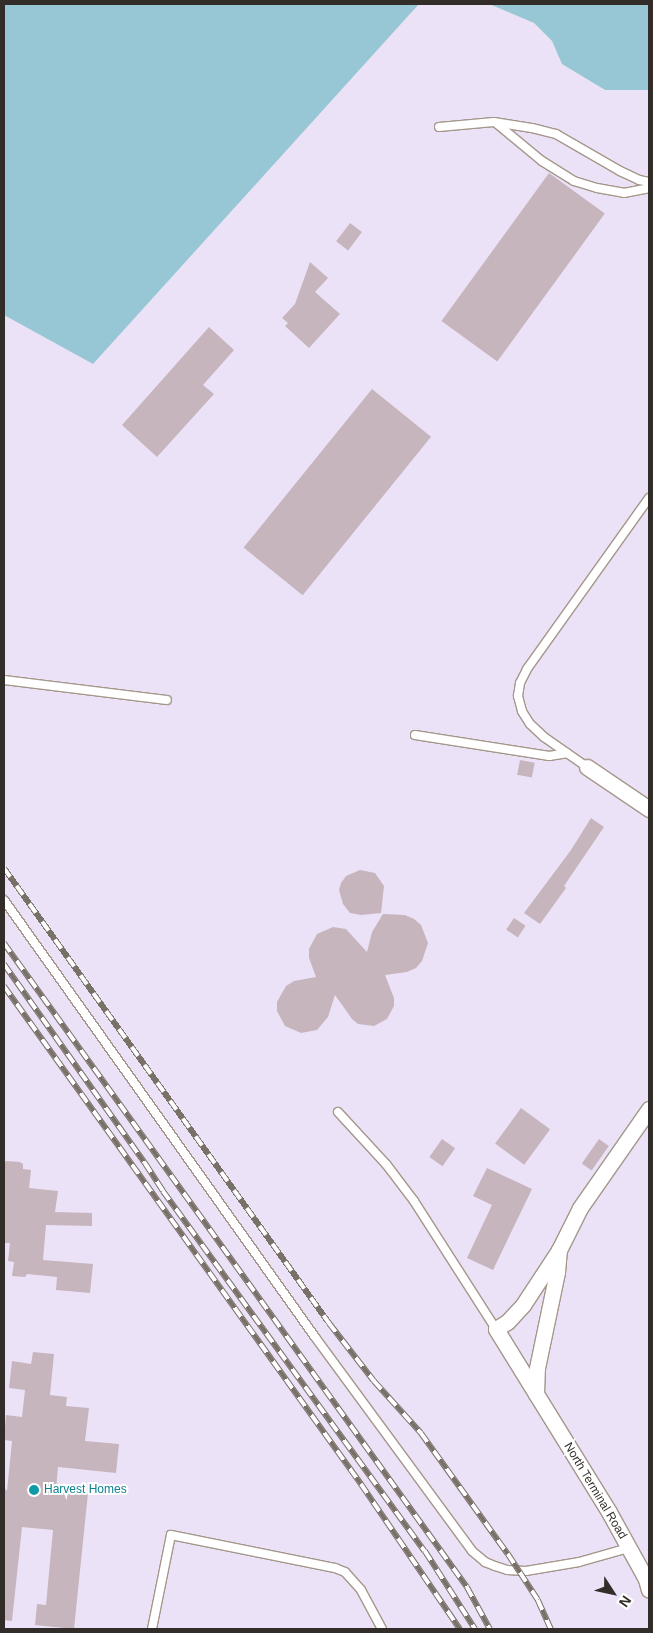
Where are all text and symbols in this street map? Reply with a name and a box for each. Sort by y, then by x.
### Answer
street label: North Terminal Road [560,1440,630,1542]
place label: Harvest Homes [44,1483,127,1497]
marker: Harvest Homes [28,1484,40,1496]
north arrow [588,1568,638,1618]
text: N [616,1593,635,1610]

